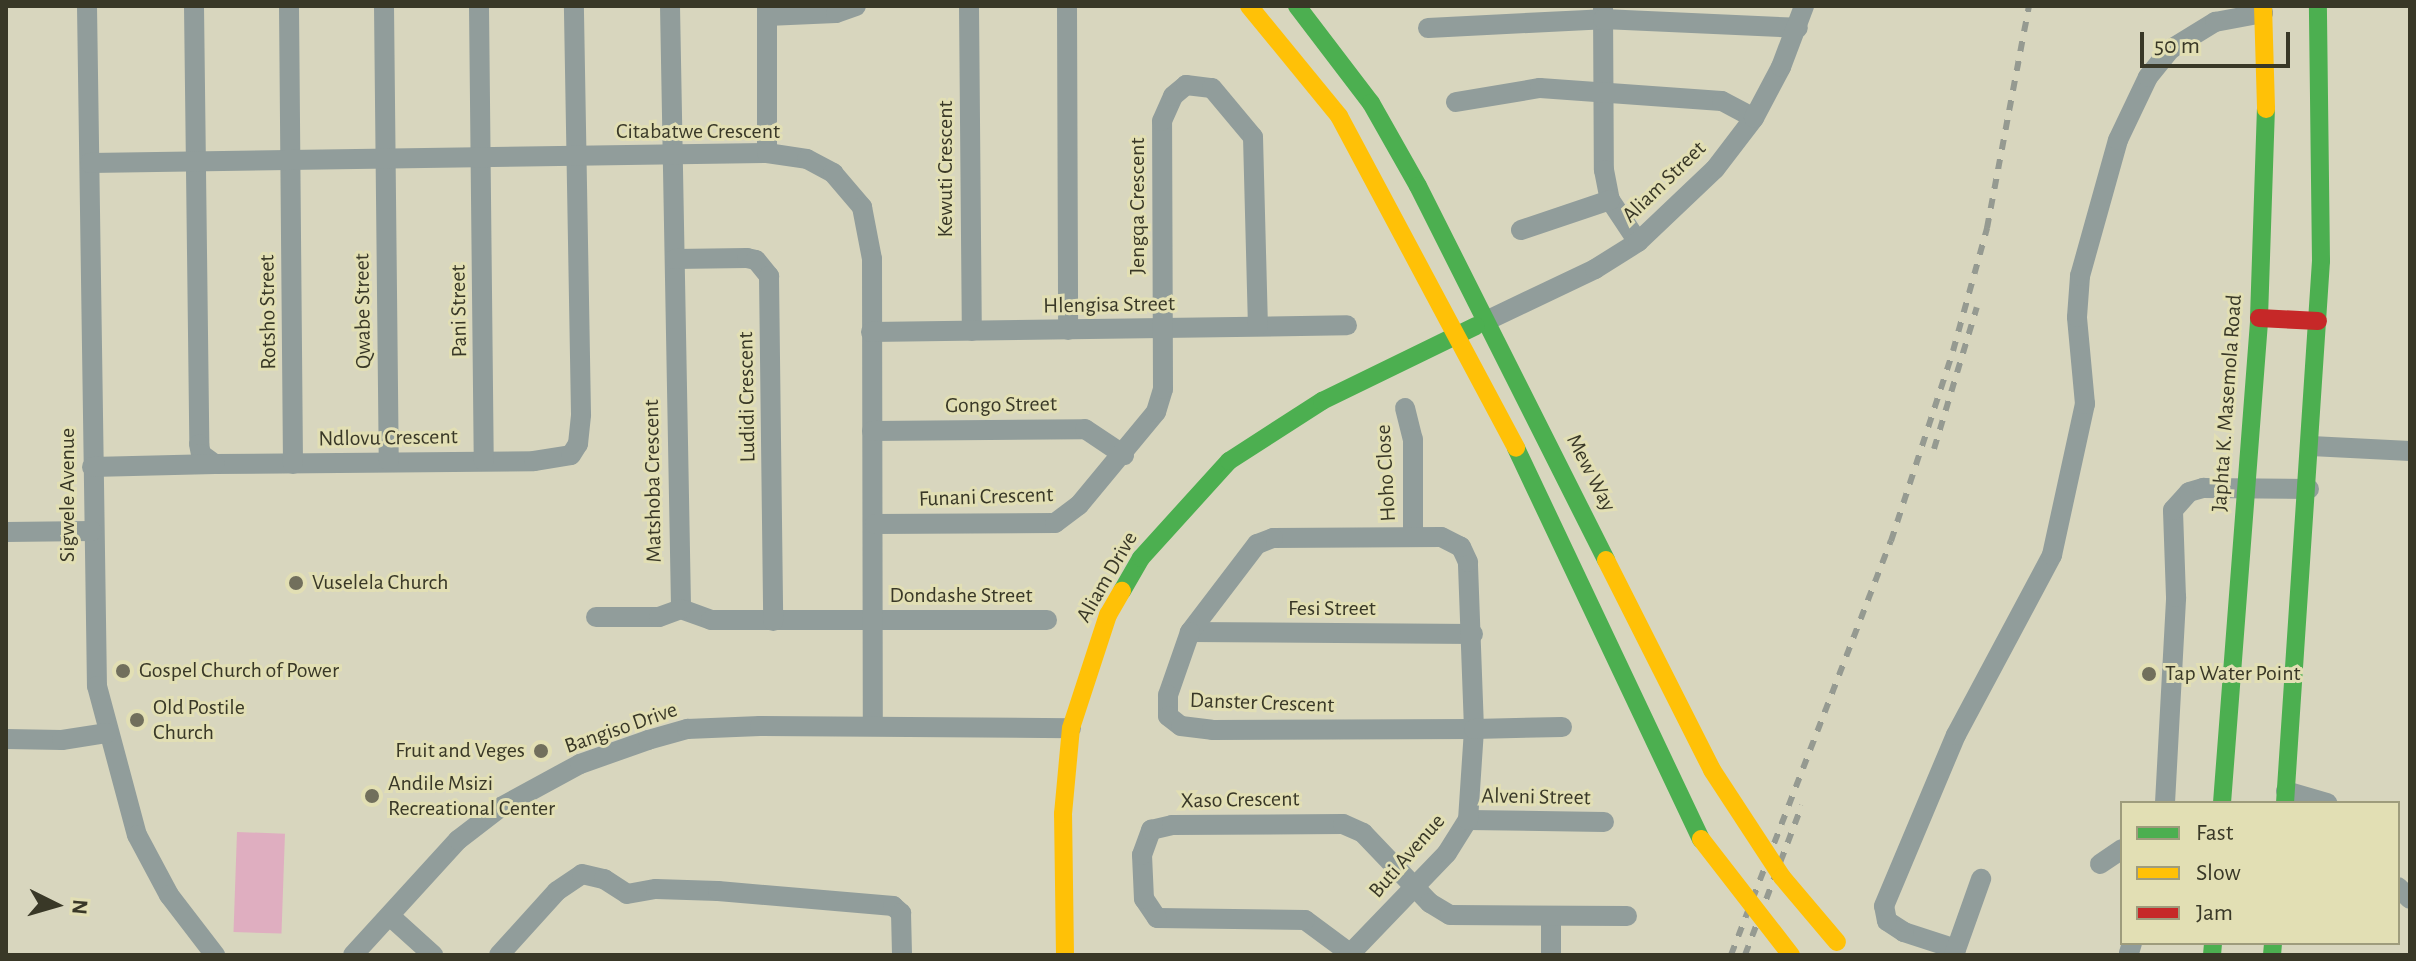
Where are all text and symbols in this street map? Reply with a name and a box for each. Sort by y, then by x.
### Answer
scale bar [2144,16,2294,66]
text: 50 m [2154,34,2200,58]
street label: Kewuti Crescent [933,100,959,238]
street label: Citabatwe Crescent [616,119,780,145]
street label: Aliam Street [1617,136,1711,228]
street label: Jengqa Crescent [1125,138,1151,274]
street label: Qwabe Street [349,253,377,369]
street label: Rotsho Street [254,254,282,370]
street label: Pani Street [445,264,473,358]
street label: Hlengisa Street [1043,291,1175,319]
street label: Japhta K. Masemola Road [2206,294,2248,512]
street label: Ludidi Crescent [733,331,761,463]
street label: Gongo Street [945,391,1057,419]
street label: Matshoba Crescent [638,399,668,563]
street label: Ndlovu Crescent [318,424,458,452]
street label: Hoho Close [1370,424,1402,522]
street label: Sigwele Avenue [55,428,81,562]
street label: Mew Way [1560,430,1622,516]
street label: Funani Crescent [918,481,1054,513]
street label: Aliam Drive [1070,527,1144,627]
place label: Vuselela Church [312,570,448,596]
marker: Vuselela Church [287,574,305,592]
street label: Dondashe Street [890,583,1032,609]
street label: Fesi Street [1288,596,1376,622]
place label: Gospel Church of Power [139,658,339,684]
place label: Tap Water Point [2165,661,2301,687]
marker: Gospel Church of Power [114,662,132,680]
marker: Tap Water Point [2140,665,2158,683]
street label: Danster Crescent [1189,687,1335,719]
place label: Old Postile Church [153,694,245,746]
street label: Bangiso Drive [561,696,681,760]
marker: Old Postile Church [128,711,146,729]
place label: Fruit and Veges [395,738,525,764]
marker: Fruit and Veges [532,742,550,760]
place label: Andile Msizi Recreational Center [388,770,555,822]
street label: Alveni Street [1481,783,1591,811]
street label: Xaso Crescent [1180,786,1300,814]
marker: Andile Msizi Recreational Center [363,787,381,805]
legend [2120,801,2400,945]
street label: Buti Avenue [1363,808,1451,904]
text: Fast [2196,821,2233,845]
text: Slow [2196,861,2241,885]
north arrow [16,865,96,945]
text: N [68,899,92,916]
text: Jam [2196,901,2233,925]

